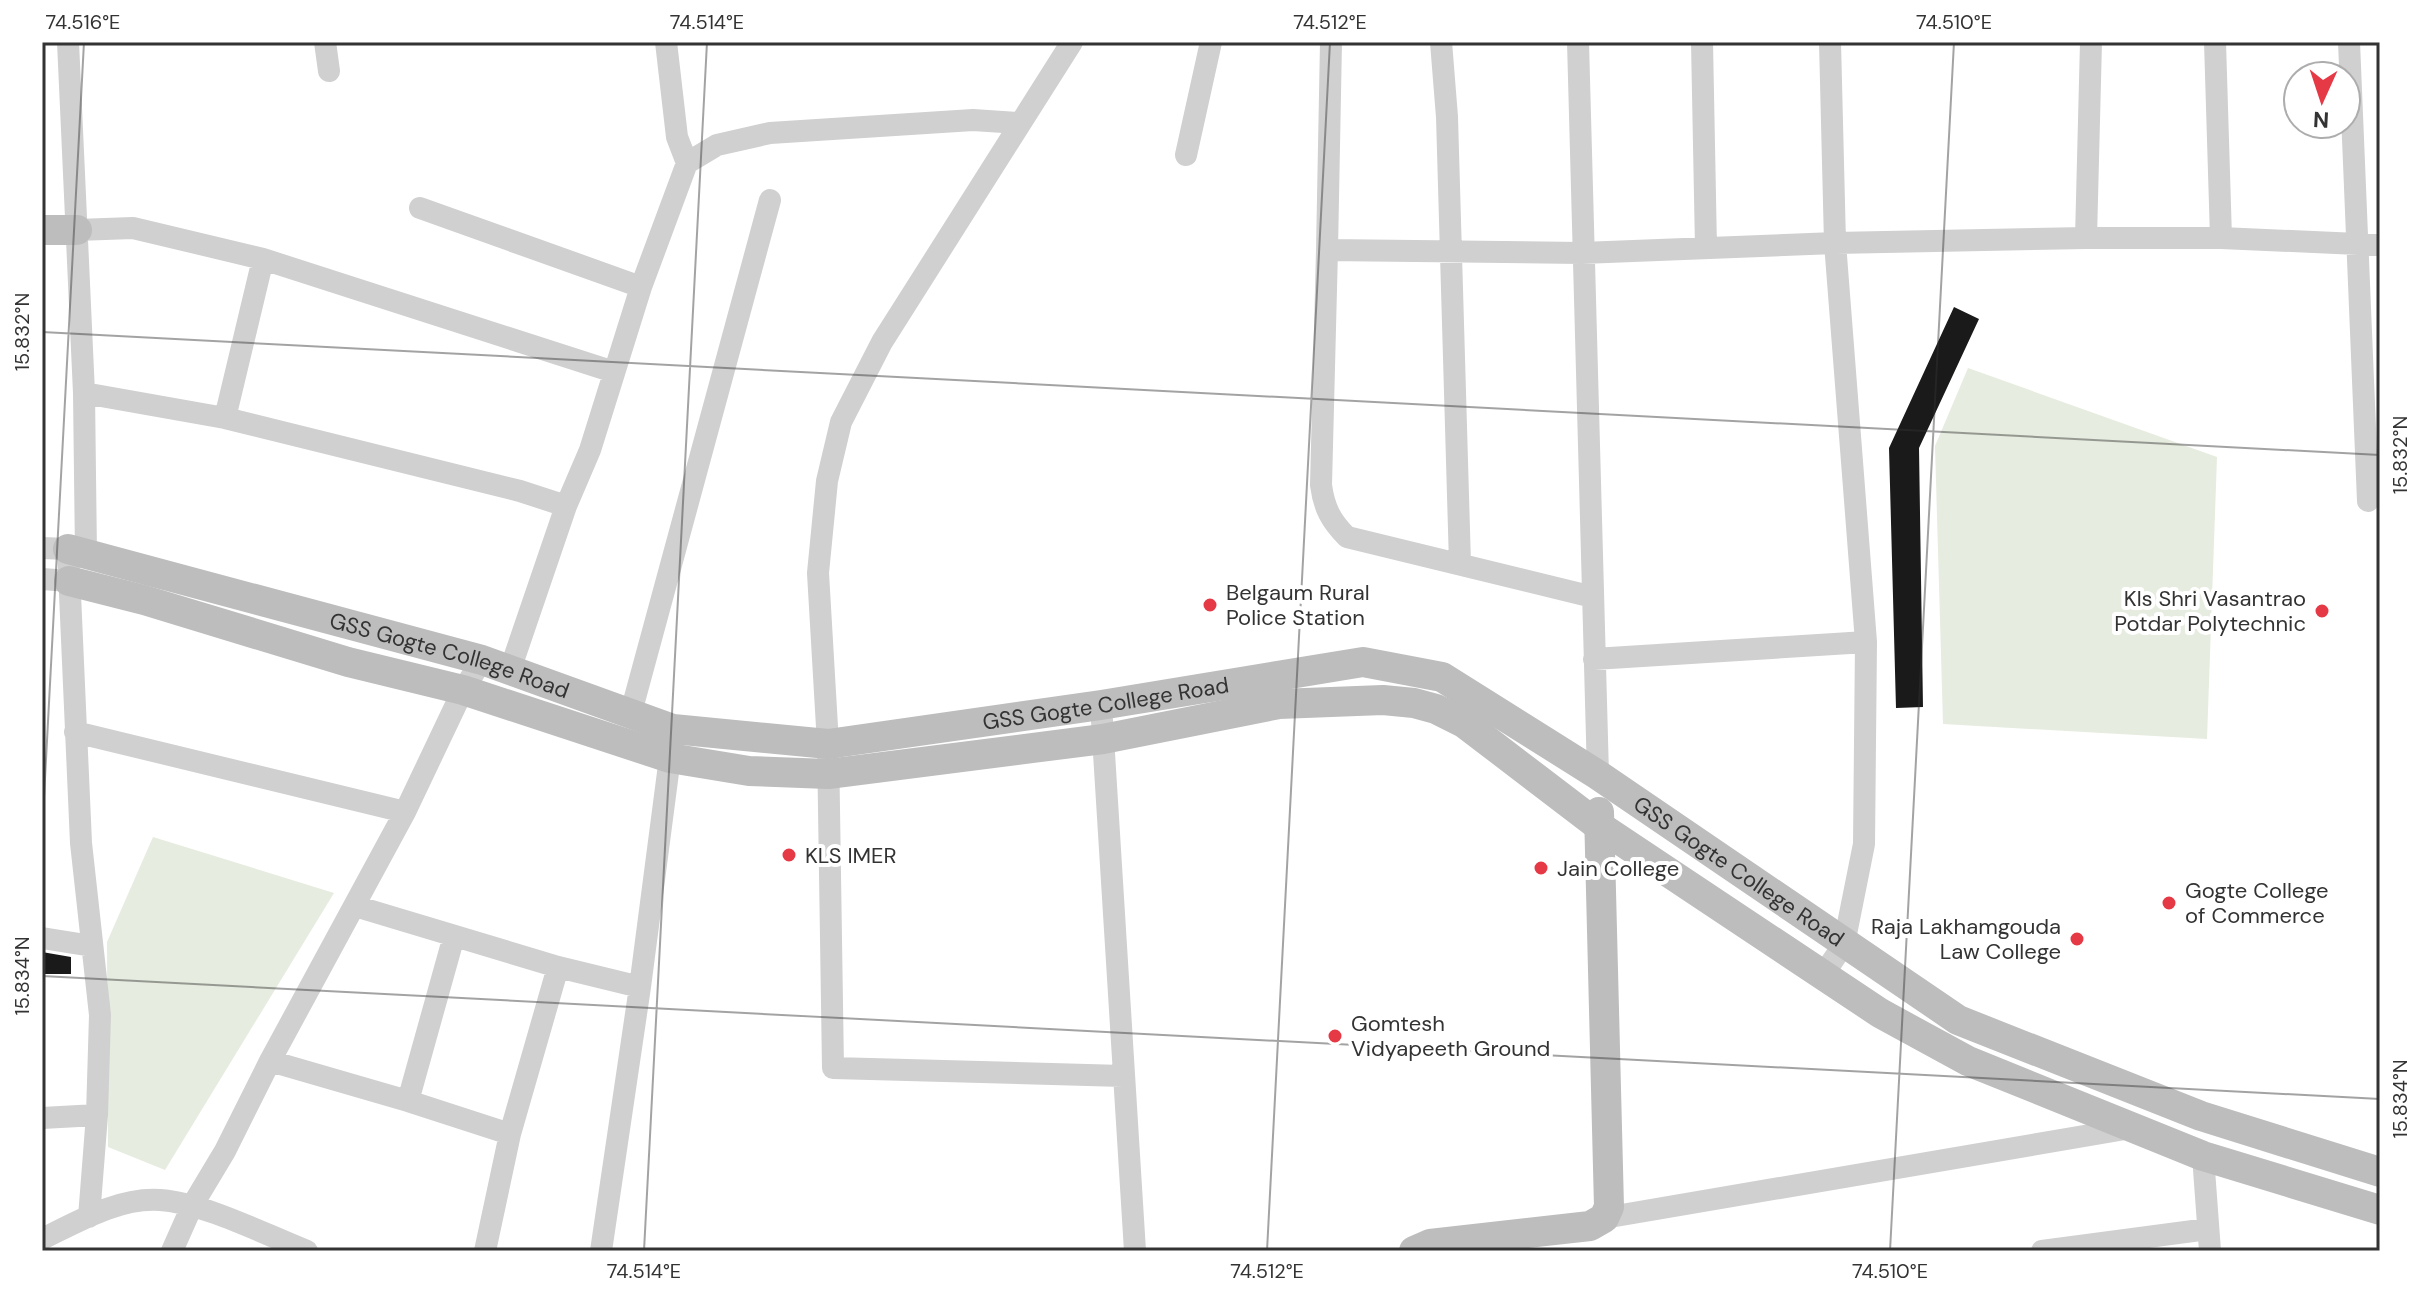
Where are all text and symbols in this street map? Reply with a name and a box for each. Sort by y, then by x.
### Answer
text: 74.516°E [46,9,120,35]
text: 74.514°E [670,9,744,35]
text: 74.512°E [1293,9,1367,35]
text: 74.510°E [1916,9,1992,35]
north arrow [2282,60,2362,140]
text: N [2312,105,2330,134]
text: 15.832°N [9,293,35,371]
text: 15.832°N [2387,416,2413,494]
place label: Belgaum Rural Police Station [1226,578,1370,632]
place label: Kls Shri Vasantrao Potdar Polytechnic [2114,584,2306,638]
marker: Belgaum Rural Police Station [1201,596,1219,614]
marker: Kls Shri Vasantrao Potdar Polytechnic [2313,602,2331,620]
street label: GSS Gogte College Road [327,605,573,705]
street label: GSS Gogte College Road [981,670,1231,736]
street label: GSS Gogte College Road [1628,789,1850,953]
place label: KLS IMER [805,841,897,870]
marker: KLS IMER [780,846,798,864]
place label: Jain College [1557,854,1679,883]
marker: Jain College [1532,859,1550,877]
place label: Gogte College of Commerce [2185,876,2329,930]
marker: Gogte College of Commerce [2160,894,2178,912]
place label: Raja Lakhamgouda Law College [1871,912,2061,966]
marker: Raja Lakhamgouda Law College [2068,930,2086,948]
text: 15.834°N [9,936,35,1016]
place label: Gomtesh Vidyapeeth Ground [1351,1009,1550,1063]
marker: Gomtesh Vidyapeeth Ground [1326,1027,1344,1045]
text: 15.834°N [2387,1059,2413,1139]
text: 74.514°E [607,1258,681,1284]
text: 74.512°E [1230,1258,1304,1284]
text: 74.510°E [1852,1258,1928,1284]

